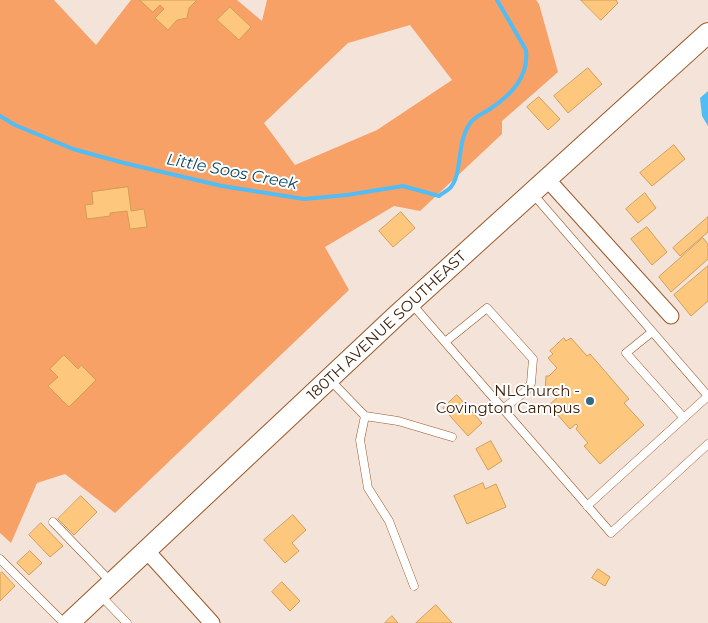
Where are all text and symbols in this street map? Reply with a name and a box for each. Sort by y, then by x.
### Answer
water label: Little Soos Creek [165,150,299,194]
street label: 180TH AVENUE SOUTHEAST [304,248,470,404]
place label: NLChurch - Covington Campus [436,383,580,418]
marker: NLChurch - Covington Campus [584,395,596,407]

